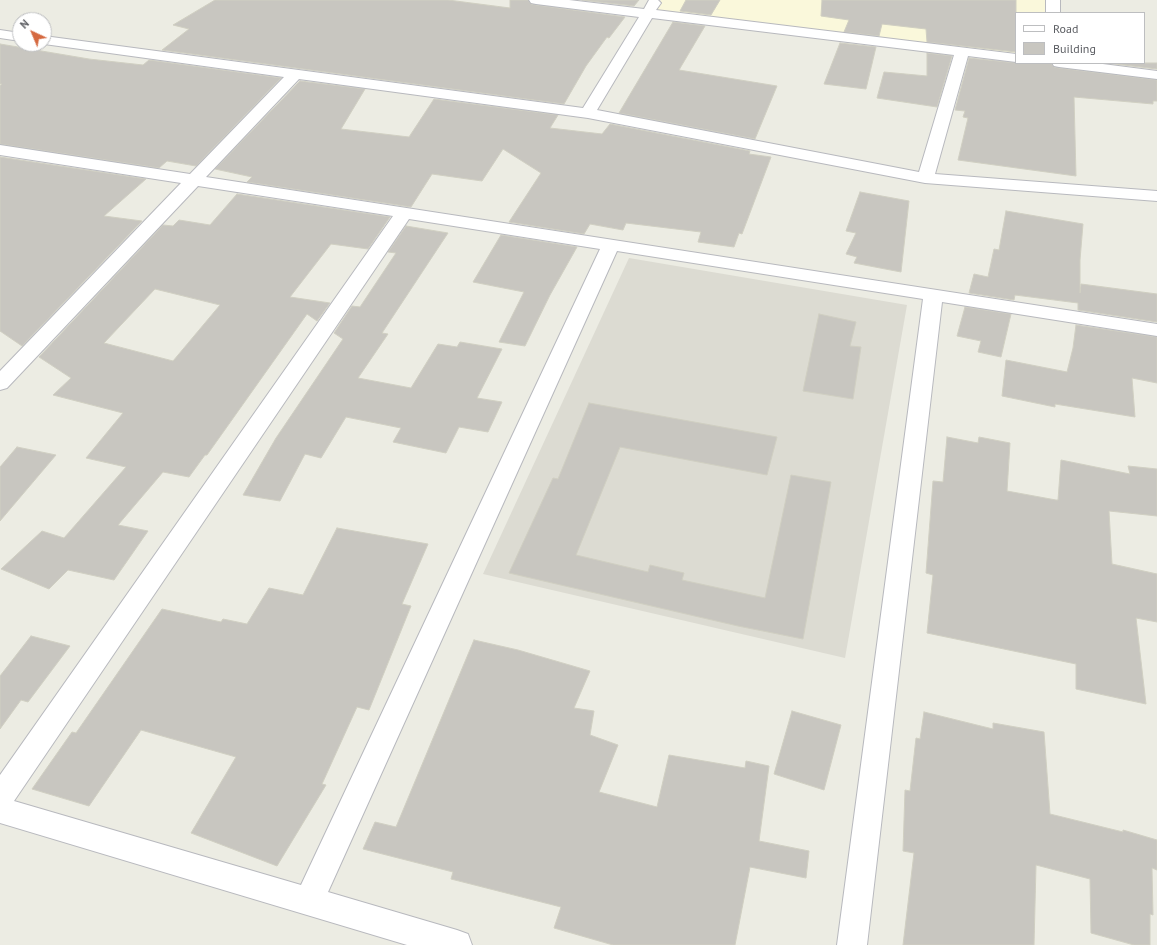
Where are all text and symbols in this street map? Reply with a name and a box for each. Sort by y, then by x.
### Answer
north arrow [12,12,52,52]
legend [1015,12,1145,64]
text: N [17,17,32,32]
text: Road [1053,21,1078,36]
text: Building [1053,41,1096,56]

